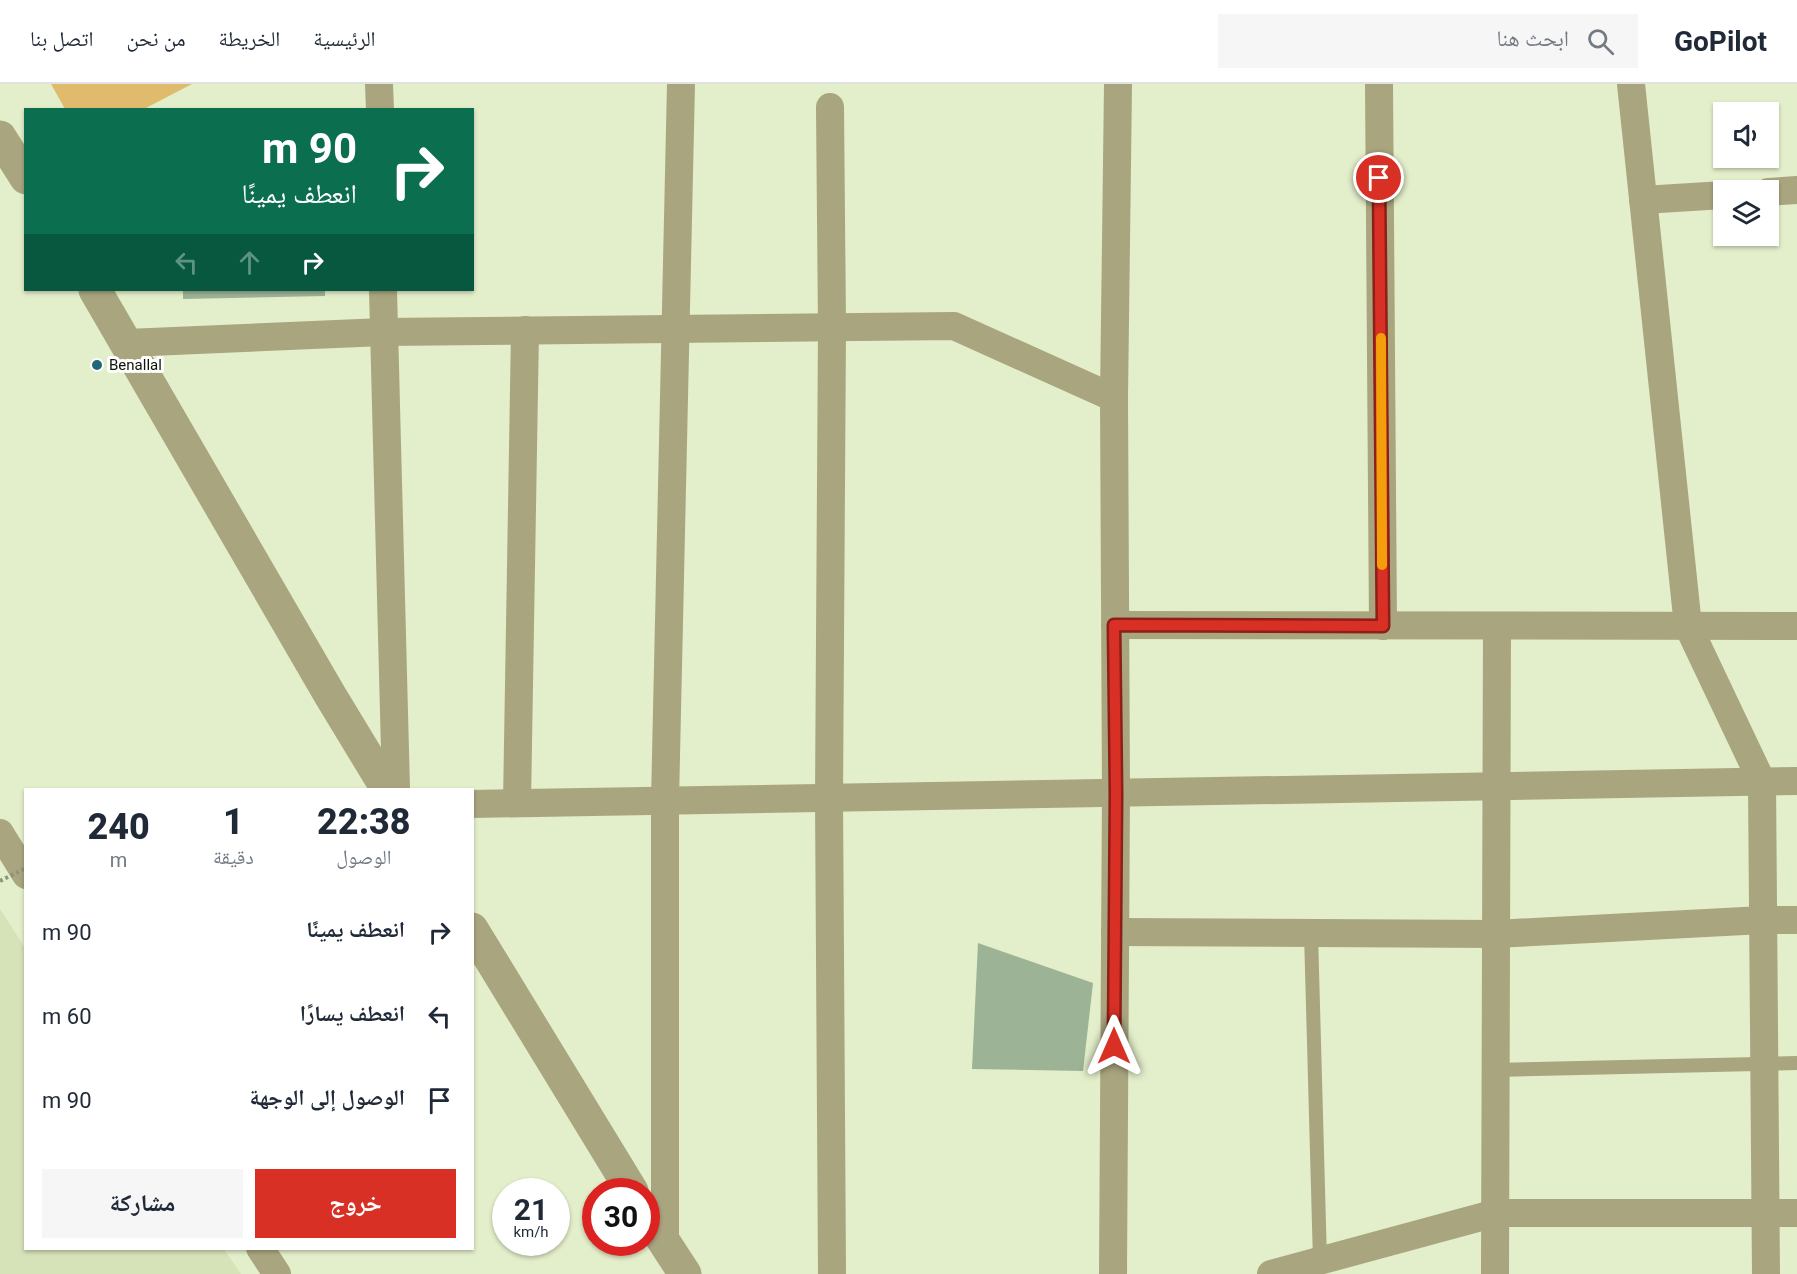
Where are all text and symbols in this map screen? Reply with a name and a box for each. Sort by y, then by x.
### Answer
search box [1218,14,1638,68]
icon: search [1584,25,1617,58]
text: GoPilot [1674,25,1767,58]
text: ابحث هنا [1496,26,1569,51]
text: اتصل بنا [30,27,93,51]
text: من نحن [126,27,186,51]
text: الخريطة [219,27,280,51]
text: الرئيسية [313,27,376,51]
map controls [1713,102,1779,246]
button: sound [1713,102,1779,168]
text: 90 m [262,124,357,173]
icon: right [378,132,456,210]
pin [1353,152,1404,203]
icon: arrive [1362,161,1395,194]
text: انعطف يمينًا [241,178,357,210]
button: layers [1713,180,1779,246]
icon: left [170,246,203,279]
icon: ahead [233,246,266,279]
icon: right [296,246,329,279]
place label: Benallal [109,356,162,374]
marker: Benallal [90,358,104,372]
text: 1 [223,801,244,843]
text: 22:38 [317,801,411,843]
text: 240 [87,806,150,848]
text: دقيقة [213,845,254,869]
text: الوصول [336,845,392,869]
text: m [110,848,127,872]
icon: right [423,916,456,949]
text: انعطف يمينًا [306,917,405,942]
text: 90 m [42,920,92,945]
icon: left [423,1000,456,1033]
text: انعطف يسارًا [300,1001,405,1026]
text: 60 m [42,1004,92,1029]
position arrow [1082,1014,1146,1078]
icon: arrive [423,1084,456,1117]
text: الوصول إلى الوجهة [249,1085,405,1110]
text: 90 m [42,1088,92,1113]
button: مشاركة [42,1169,243,1238]
button: خروج [255,1169,456,1238]
speed limit sign: 30 [582,1178,660,1256]
text: 21 [514,1192,548,1227]
text: km/h [513,1223,549,1241]

